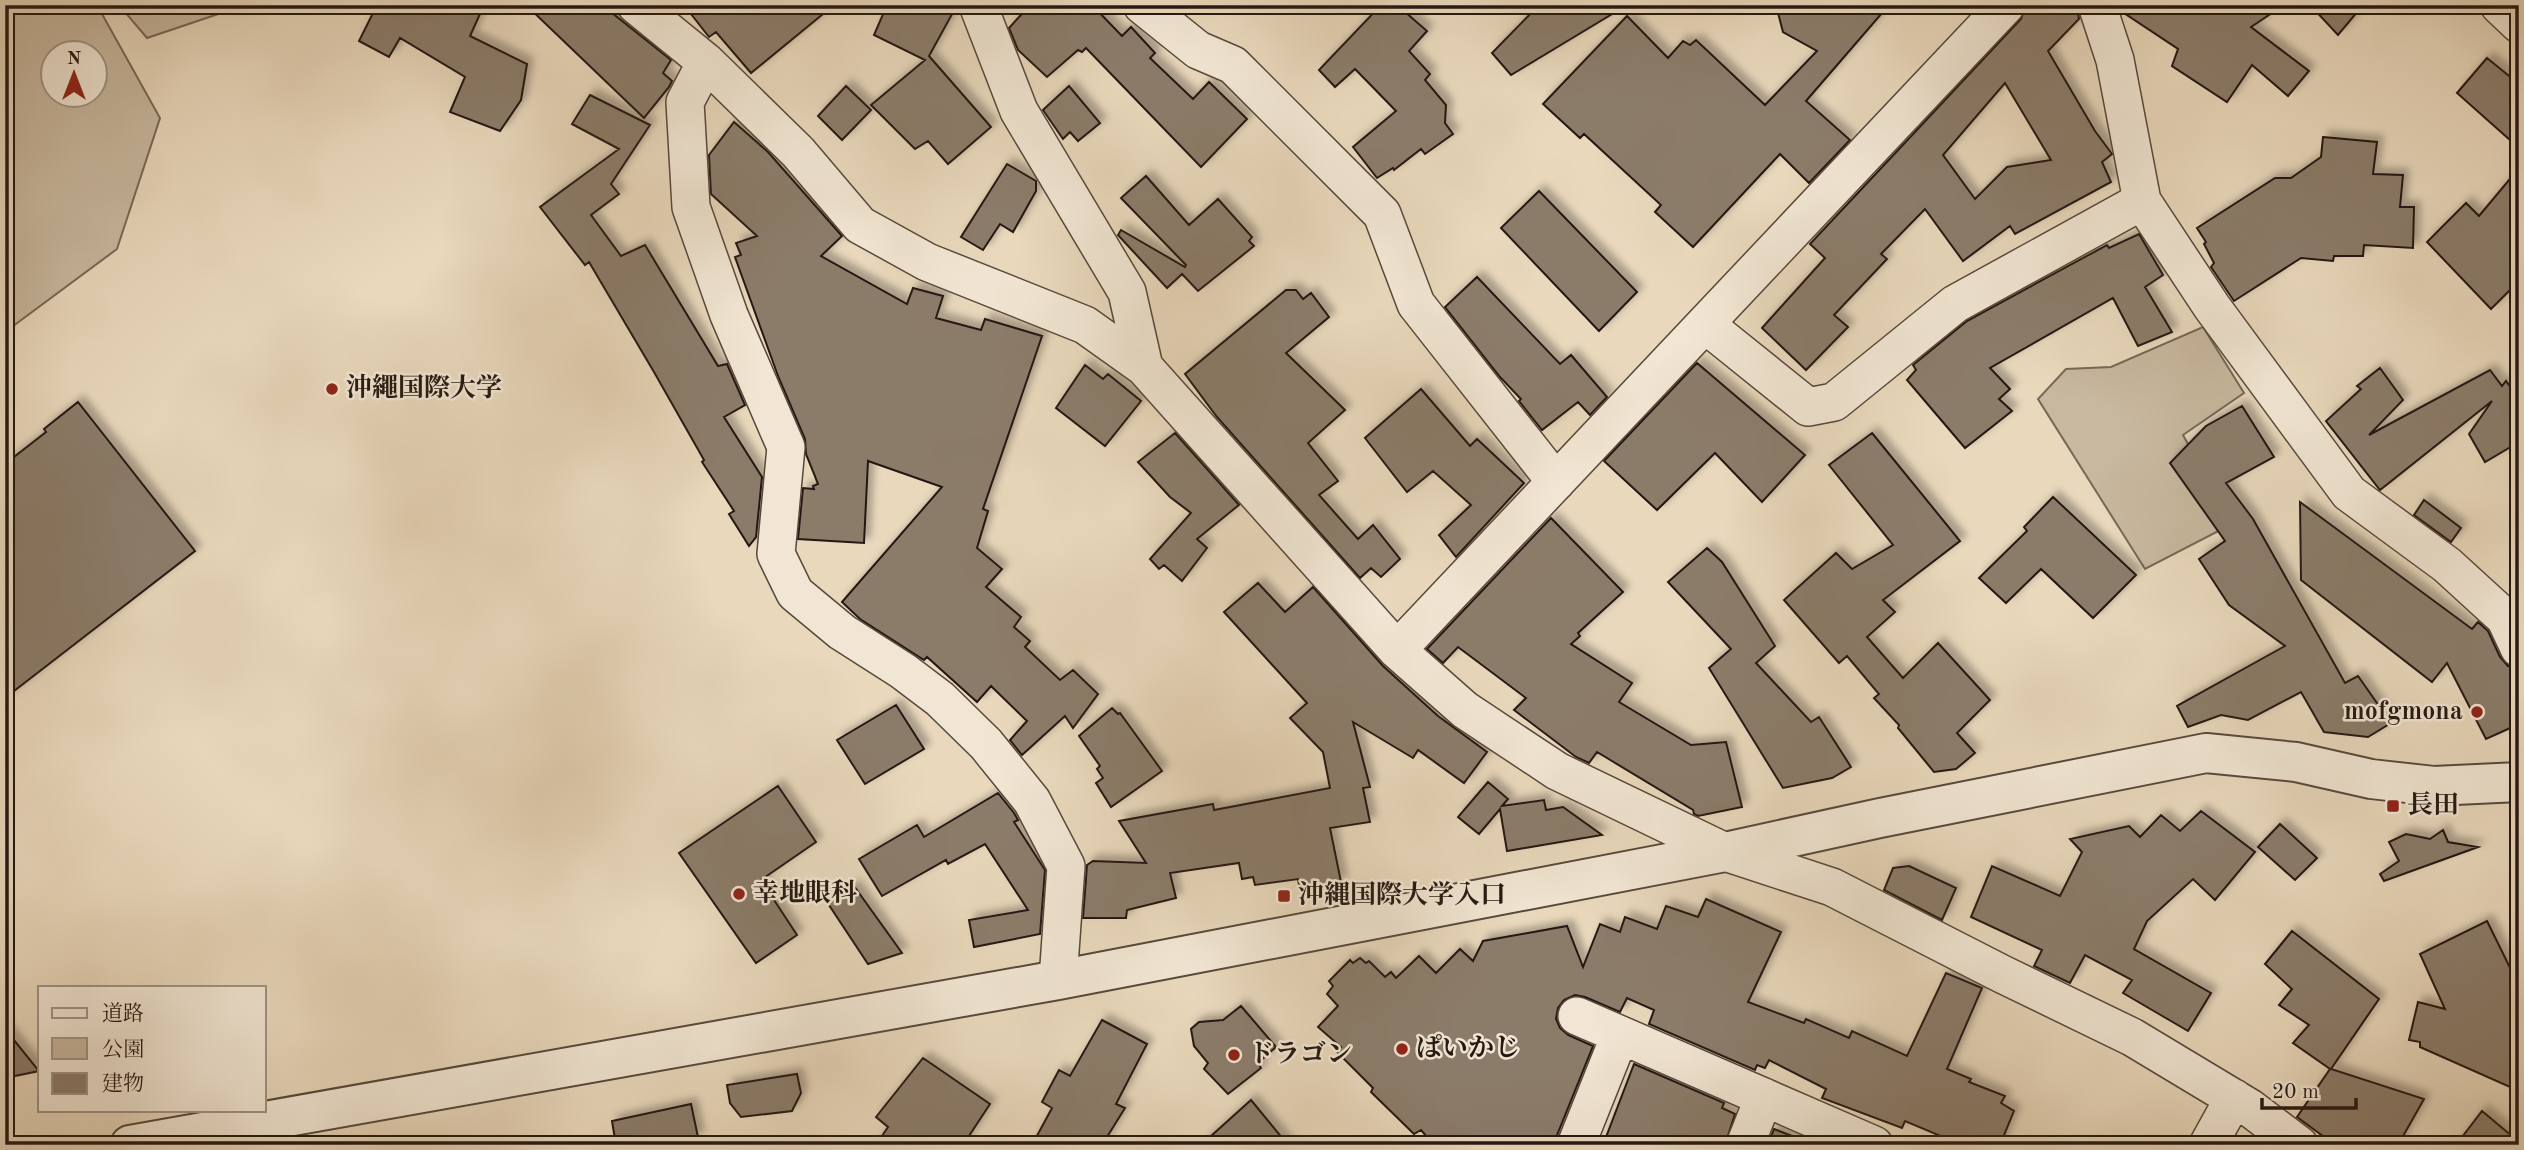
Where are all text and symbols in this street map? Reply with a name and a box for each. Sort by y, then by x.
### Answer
north arrow [38,38,108,108]
text: N [67,50,82,69]
place label: 沖繩国際大学 [346,373,502,402]
marker: 沖繩国際大学 [324,381,340,397]
place label: mofgmona [2344,699,2463,725]
marker: mofgmona [2469,704,2485,720]
place label: 長田 [2407,790,2459,819]
marker: 長田 [2385,798,2401,814]
place label: 幸地眼科 [753,878,857,907]
place label: 沖縄国際大学入口 [1298,880,1506,909]
marker: 幸地眼科 [731,886,747,902]
marker: 沖縄国際大学入口 [1276,888,1292,904]
legend [38,986,266,1112]
text: 道路 [102,1002,144,1025]
place label: ぱいかじ [1416,1034,1520,1062]
text: 公園 [102,1038,144,1061]
place label: ドラゴン [1248,1040,1352,1068]
marker: ぱいかじ [1394,1041,1410,1057]
marker: ドラゴン [1226,1047,1242,1063]
scale bar [2262,1066,2356,1110]
text: 建物 [102,1072,144,1095]
text: 20 m [2272,1082,2319,1103]

